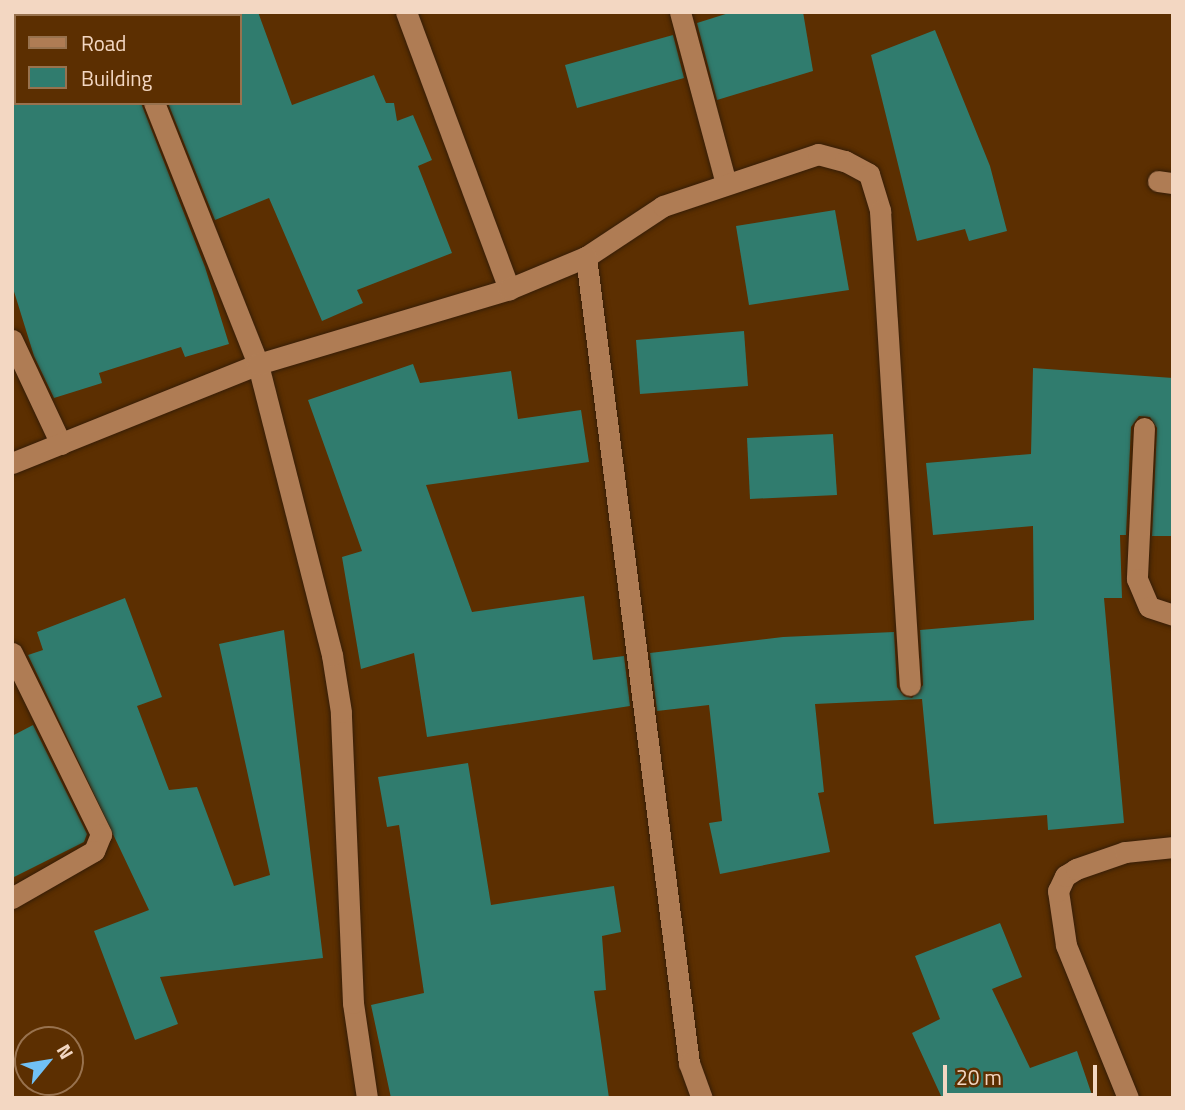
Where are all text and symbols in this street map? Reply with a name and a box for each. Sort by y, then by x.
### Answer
legend [14,14,242,105]
text: Road [81,27,126,59]
text: Building [81,62,152,94]
north arrow [14,1026,84,1096]
text: N [50,1038,82,1064]
scale bar [947,1050,1101,1094]
text: 20 m [956,1061,1002,1093]

